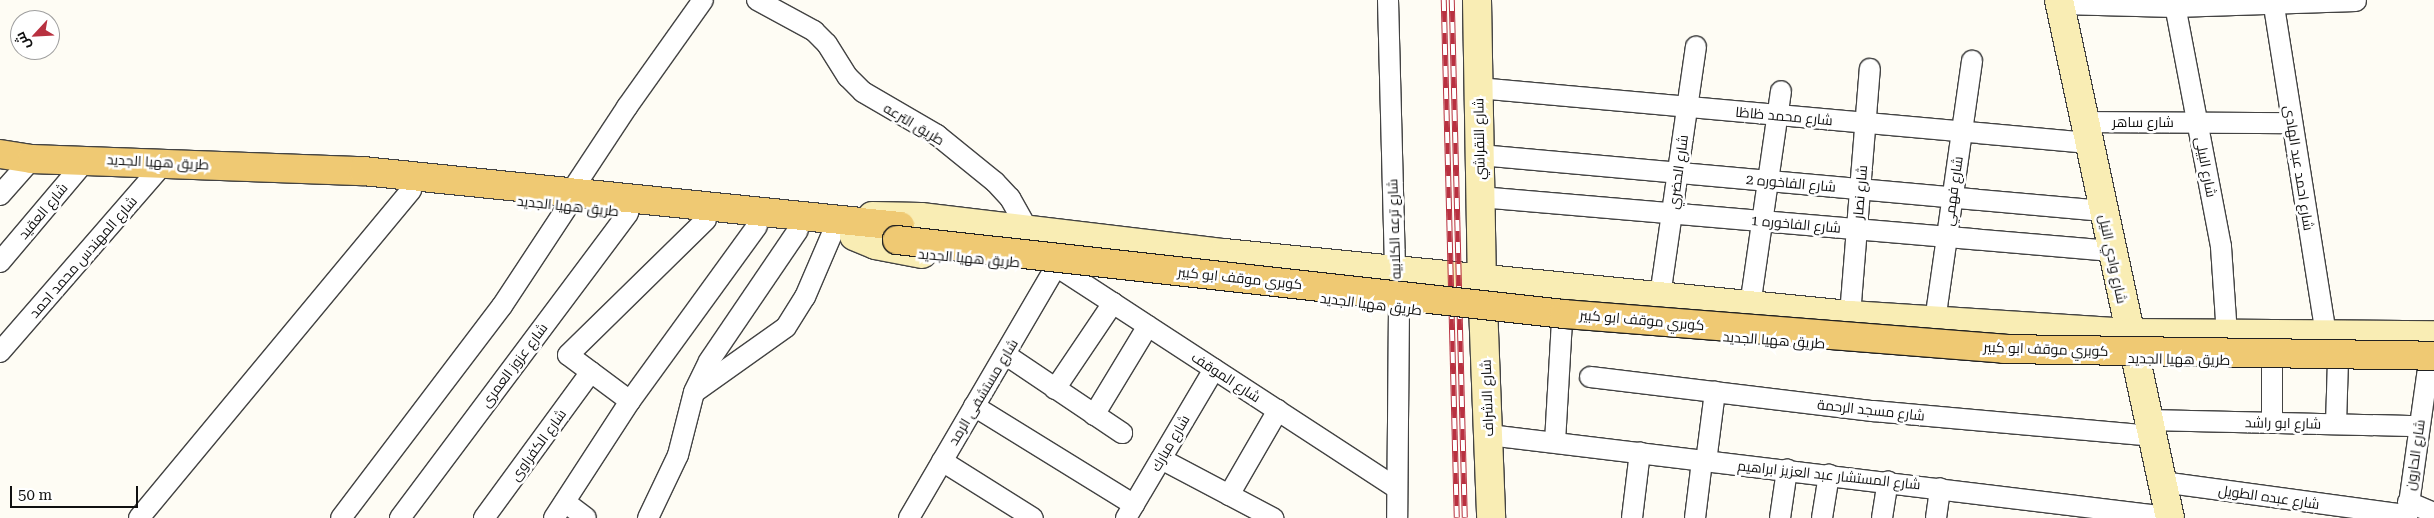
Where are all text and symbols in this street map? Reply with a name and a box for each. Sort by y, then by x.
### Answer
north arrow [10,10,60,60]
text: ش [11,29,33,52]
street label: شارع النقراشي [1470,98,1488,180]
street label: طريق الترعه [881,99,947,149]
street label: شارع محمد ظاظا [1735,103,1833,129]
street label: شارع احمد عبد الهادى [2281,104,2317,232]
street label: شارع ساهر [2112,114,2174,130]
street label: شارع الحضري [1664,134,1692,210]
street label: شارع البيلى [2192,135,2220,199]
street label: طريق ههيا الجديد [106,151,210,173]
street label: شارع فهمي [1940,155,1966,227]
street label: شارع نصار [1849,164,1871,220]
street label: شارع الفاخوره 2 [1745,171,1837,195]
street label: شارع ترعه الكلابيه [1384,178,1404,280]
street label: شارع العقيد [15,180,71,242]
street label: طريق ههيا الجديد [516,192,620,220]
street label: شارع المهندس محمد احمد [26,193,140,321]
street label: شارع الفاخوره 1 [1750,212,1842,236]
street label: شارع وادي النيل [2095,213,2131,305]
street label: طريق ههيا الجديد [917,245,1021,271]
street label: كوبري موقف ابو كبير [1177,263,1303,293]
street label: طريق ههيا الجديد [1319,289,1423,319]
street label: كوبري موقف ابو كبير [1579,306,1705,334]
street label: شارع عزوز العمرى [477,320,551,410]
street label: طريق ههيا الجديد [1722,328,1826,352]
street label: شارع مستشفى الرمد [945,336,1021,448]
street label: كوبري موقف ابو كبير [1983,338,2109,360]
street label: شارع الموقف [1188,348,1264,406]
street label: طريق ههيا الجديد [2128,350,2230,368]
street label: شارع الاشراف [1477,359,1497,437]
street label: شارع مسجد الرحمة [1816,396,1926,424]
street label: شارع الكفراوى [506,406,570,484]
street label: شارع مبارك [1147,412,1193,474]
street label: شارع ابو راشد [2245,414,2321,432]
street label: شارع الحارون [2402,418,2428,492]
street label: شارع المستشار عبد العزيز ابراهيم [1737,457,1921,493]
scale bar [12,476,140,508]
street label: شارع عبده الطويل [2217,482,2321,512]
text: 50 m [18,486,52,504]

